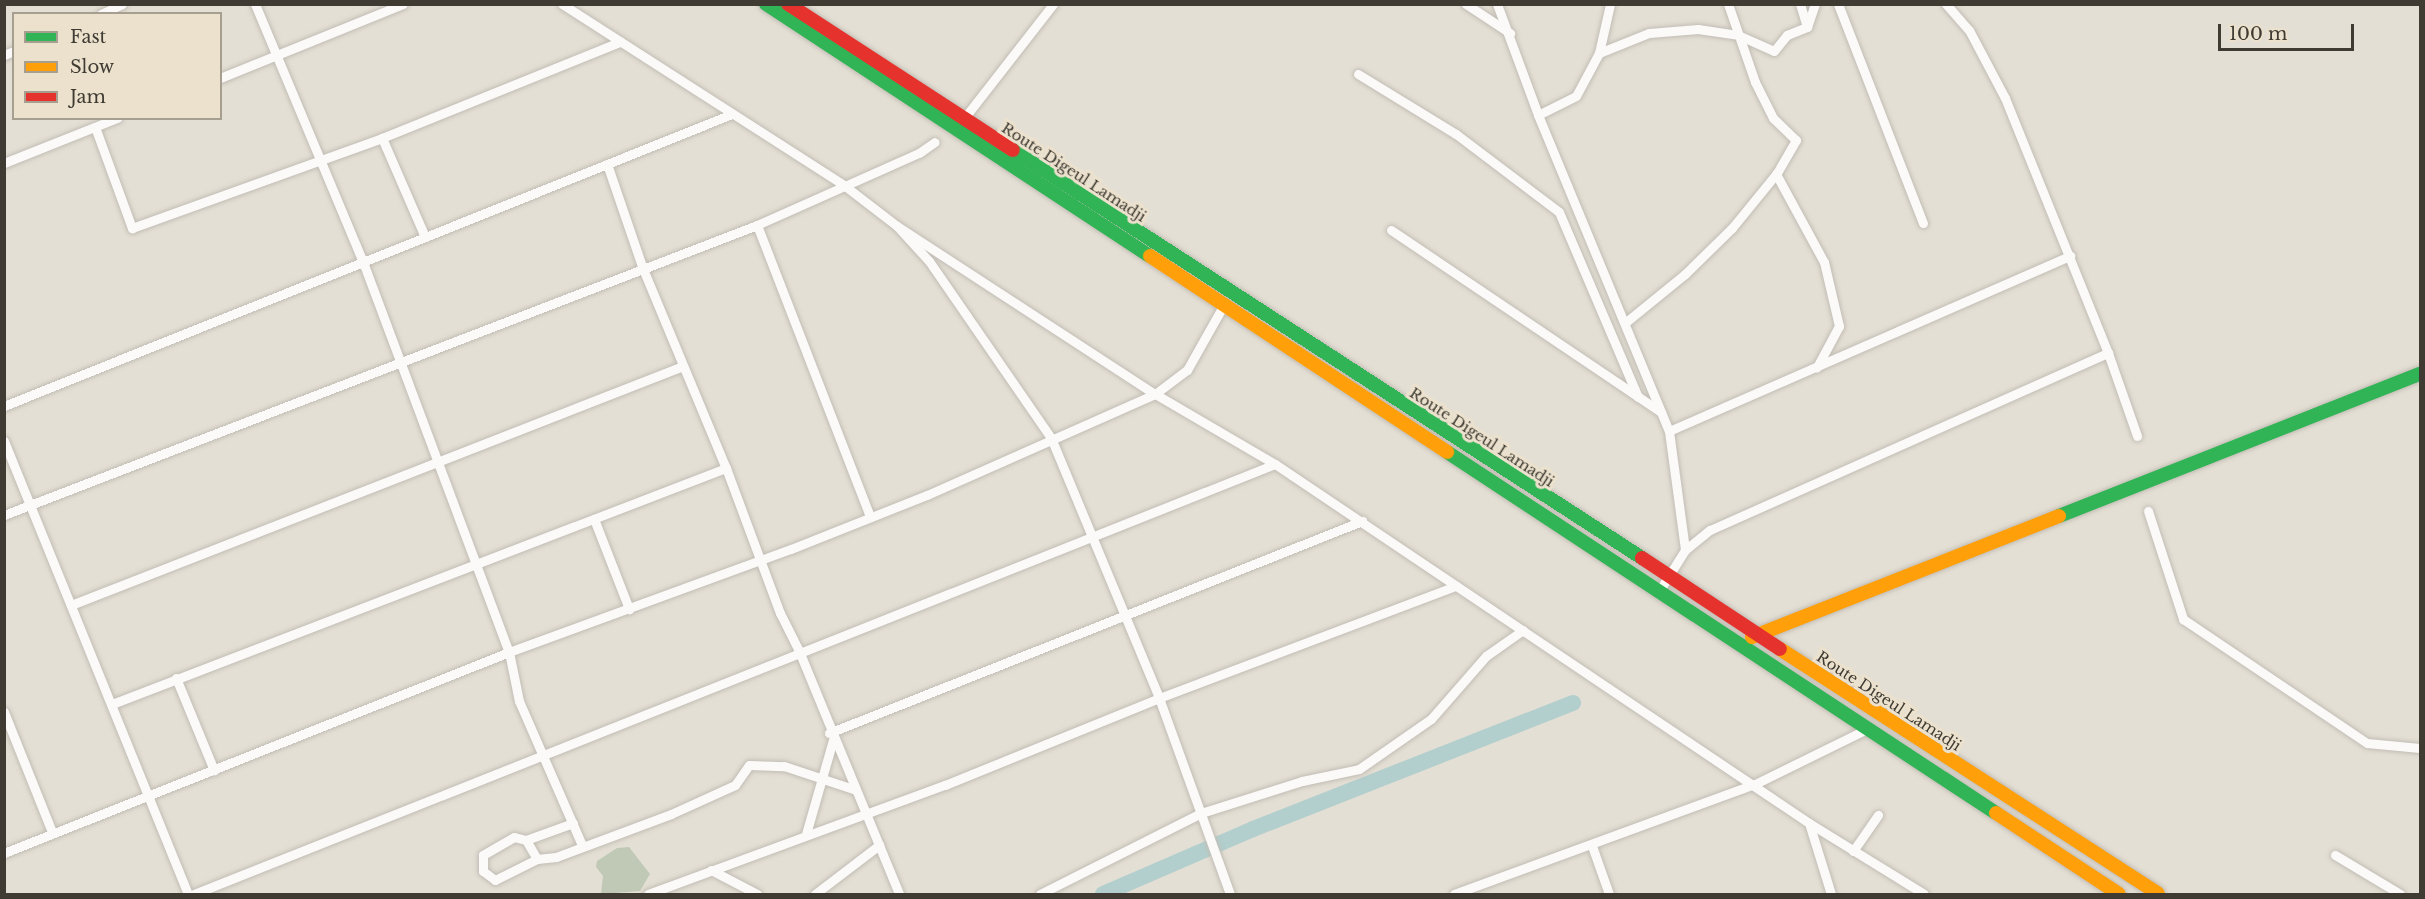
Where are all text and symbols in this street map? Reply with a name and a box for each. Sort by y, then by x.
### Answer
legend [12,12,222,120]
scale bar [2221,12,2358,50]
text: 100 m [2229,23,2287,45]
text: Fast [70,26,106,48]
text: Slow [70,56,114,78]
text: Jam [70,86,106,108]
street label: Route Digeul Lamadji [998,119,1150,225]
street label: Route Digeul Lamadji [1406,384,1558,490]
street label: Route Digeul Lamadji [1813,648,1965,754]

